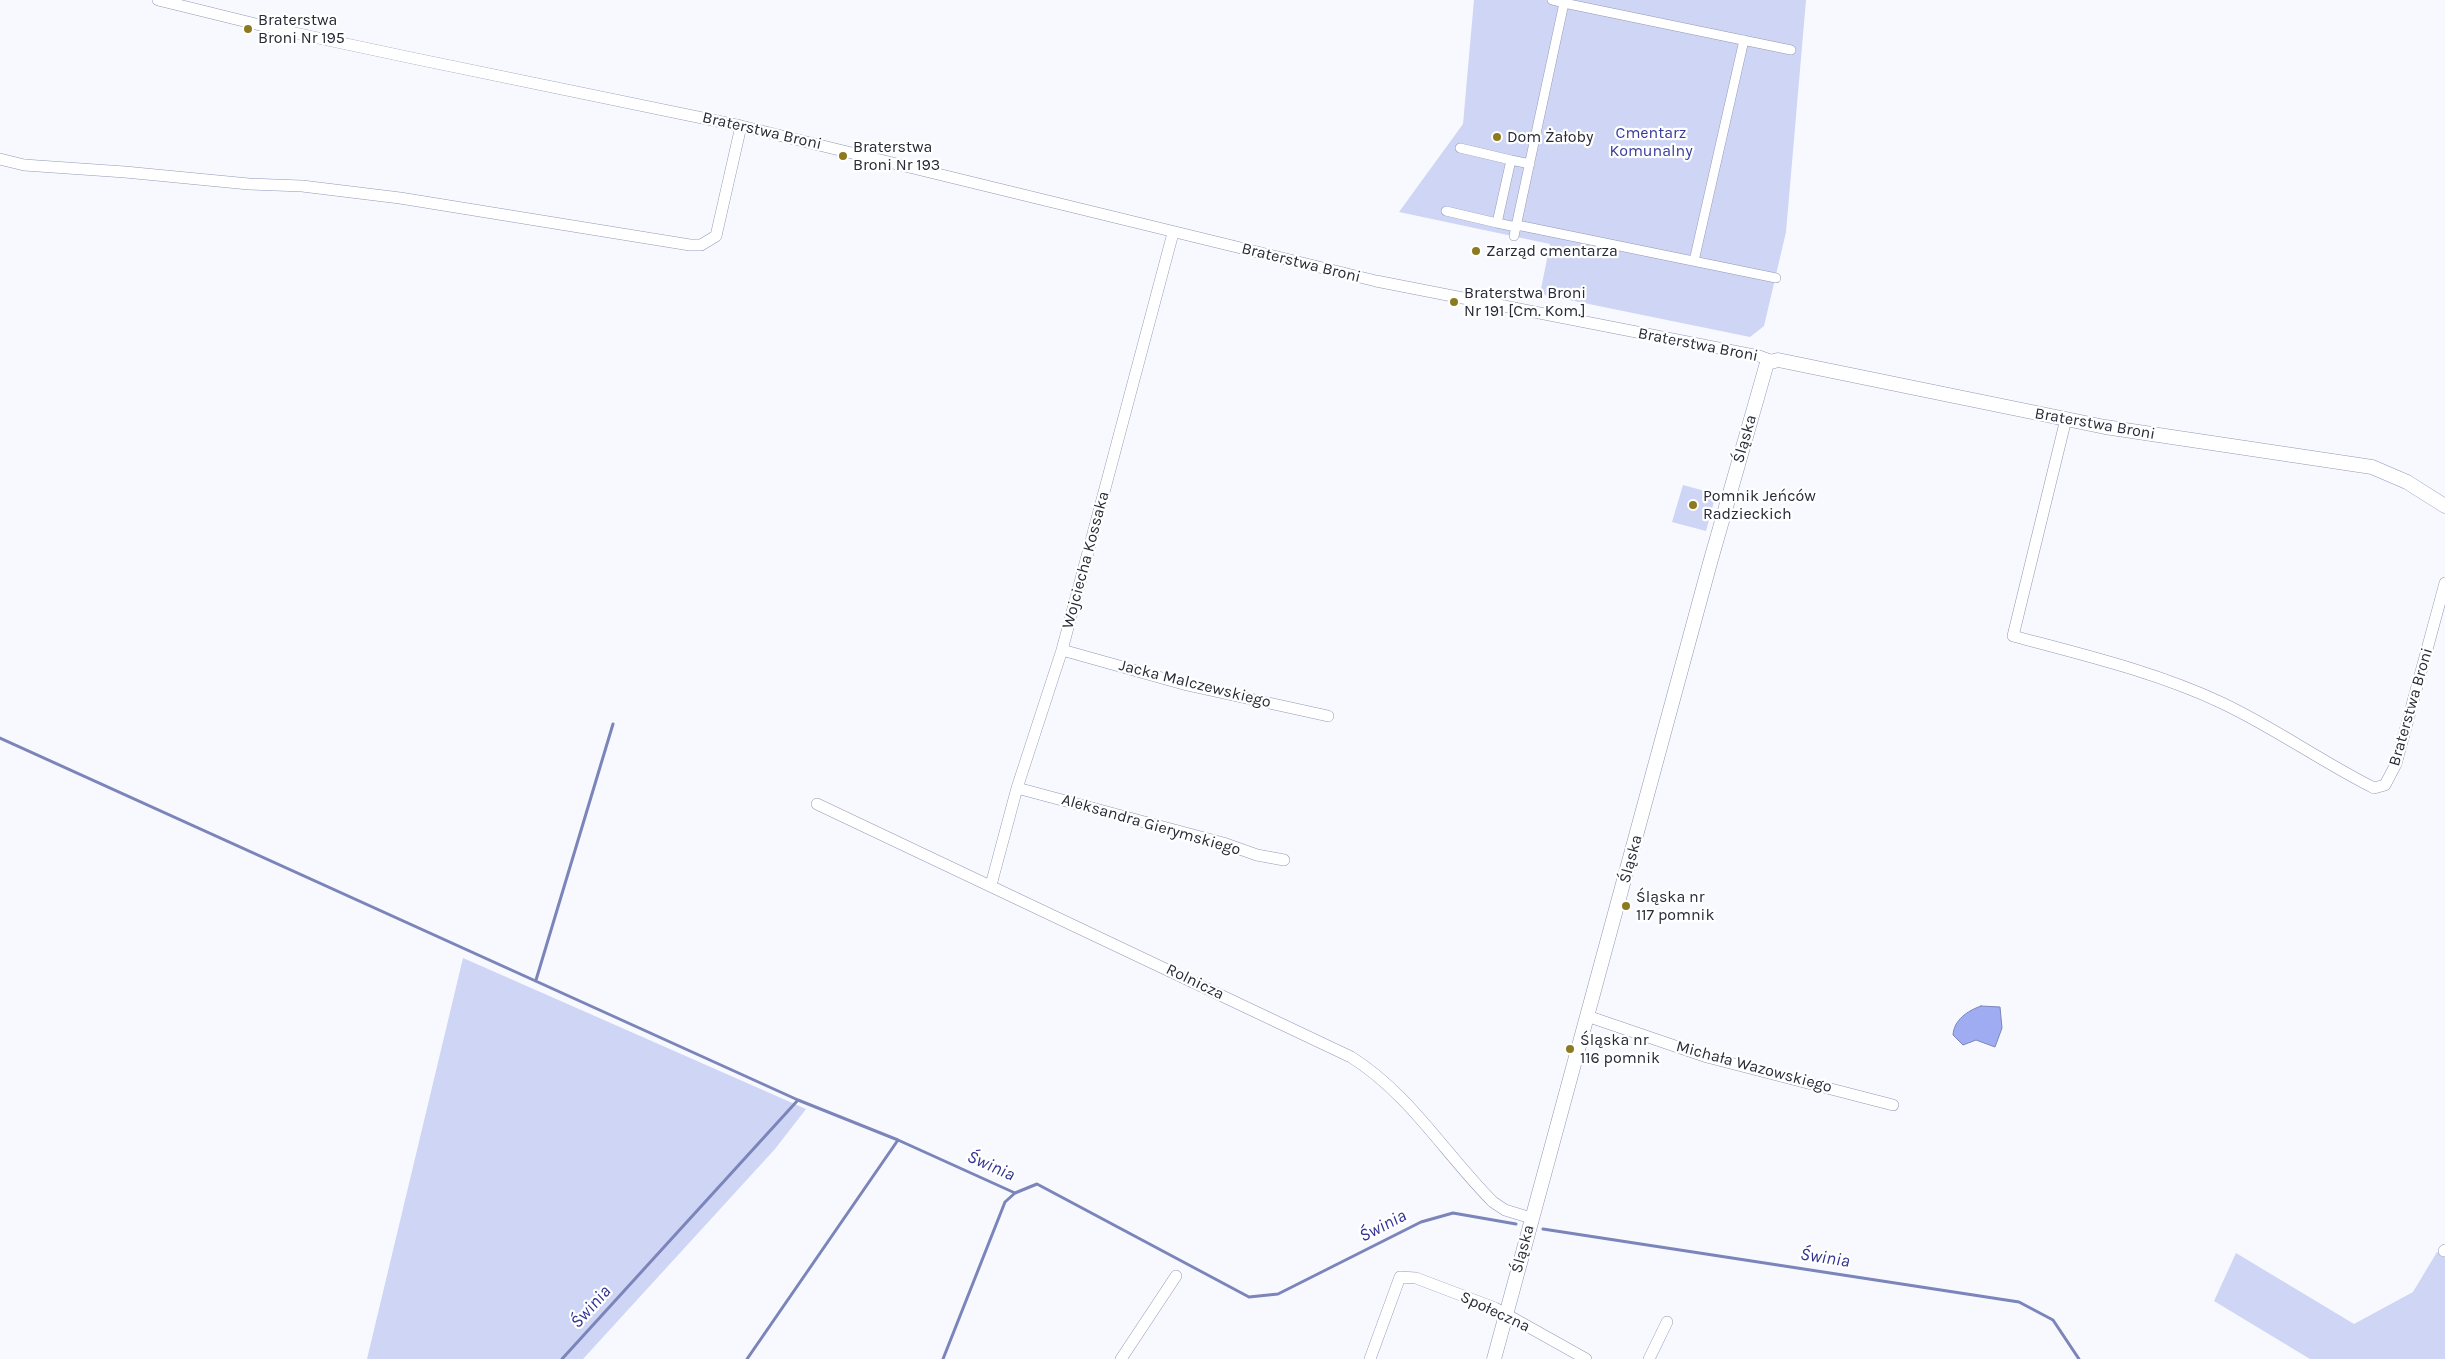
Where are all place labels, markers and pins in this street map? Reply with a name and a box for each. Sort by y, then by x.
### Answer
place label: Braterstwa Broni Nr 195 [258,10,345,48]
marker: Braterstwa Broni Nr 195 [242,23,254,35]
place label: Dom Żałoby [1507,127,1593,147]
marker: Dom Żałoby [1491,131,1503,143]
place label: Braterstwa Broni Nr 193 [853,137,940,175]
marker: Braterstwa Broni Nr 193 [837,150,849,162]
place label: Zarząd cmentarza [1486,241,1618,261]
marker: Zarząd cmentarza [1470,245,1482,257]
place label: Braterstwa Broni Nr 191 [Cm. Kom.] [1464,283,1586,321]
marker: Braterstwa Broni Nr 191 [Cm. Kom.] [1448,296,1460,308]
place label: Pomnik Jeńców Radzieckich [1703,486,1816,524]
marker: Pomnik Jeńców Radzieckich [1687,499,1699,511]
place label: Śląska nr 117 pomnik [1636,887,1714,925]
marker: Śląska nr 117 pomnik [1620,900,1632,912]
place label: Śląska nr 116 pomnik [1580,1030,1660,1068]
marker: Śląska nr 116 pomnik [1564,1043,1576,1055]

